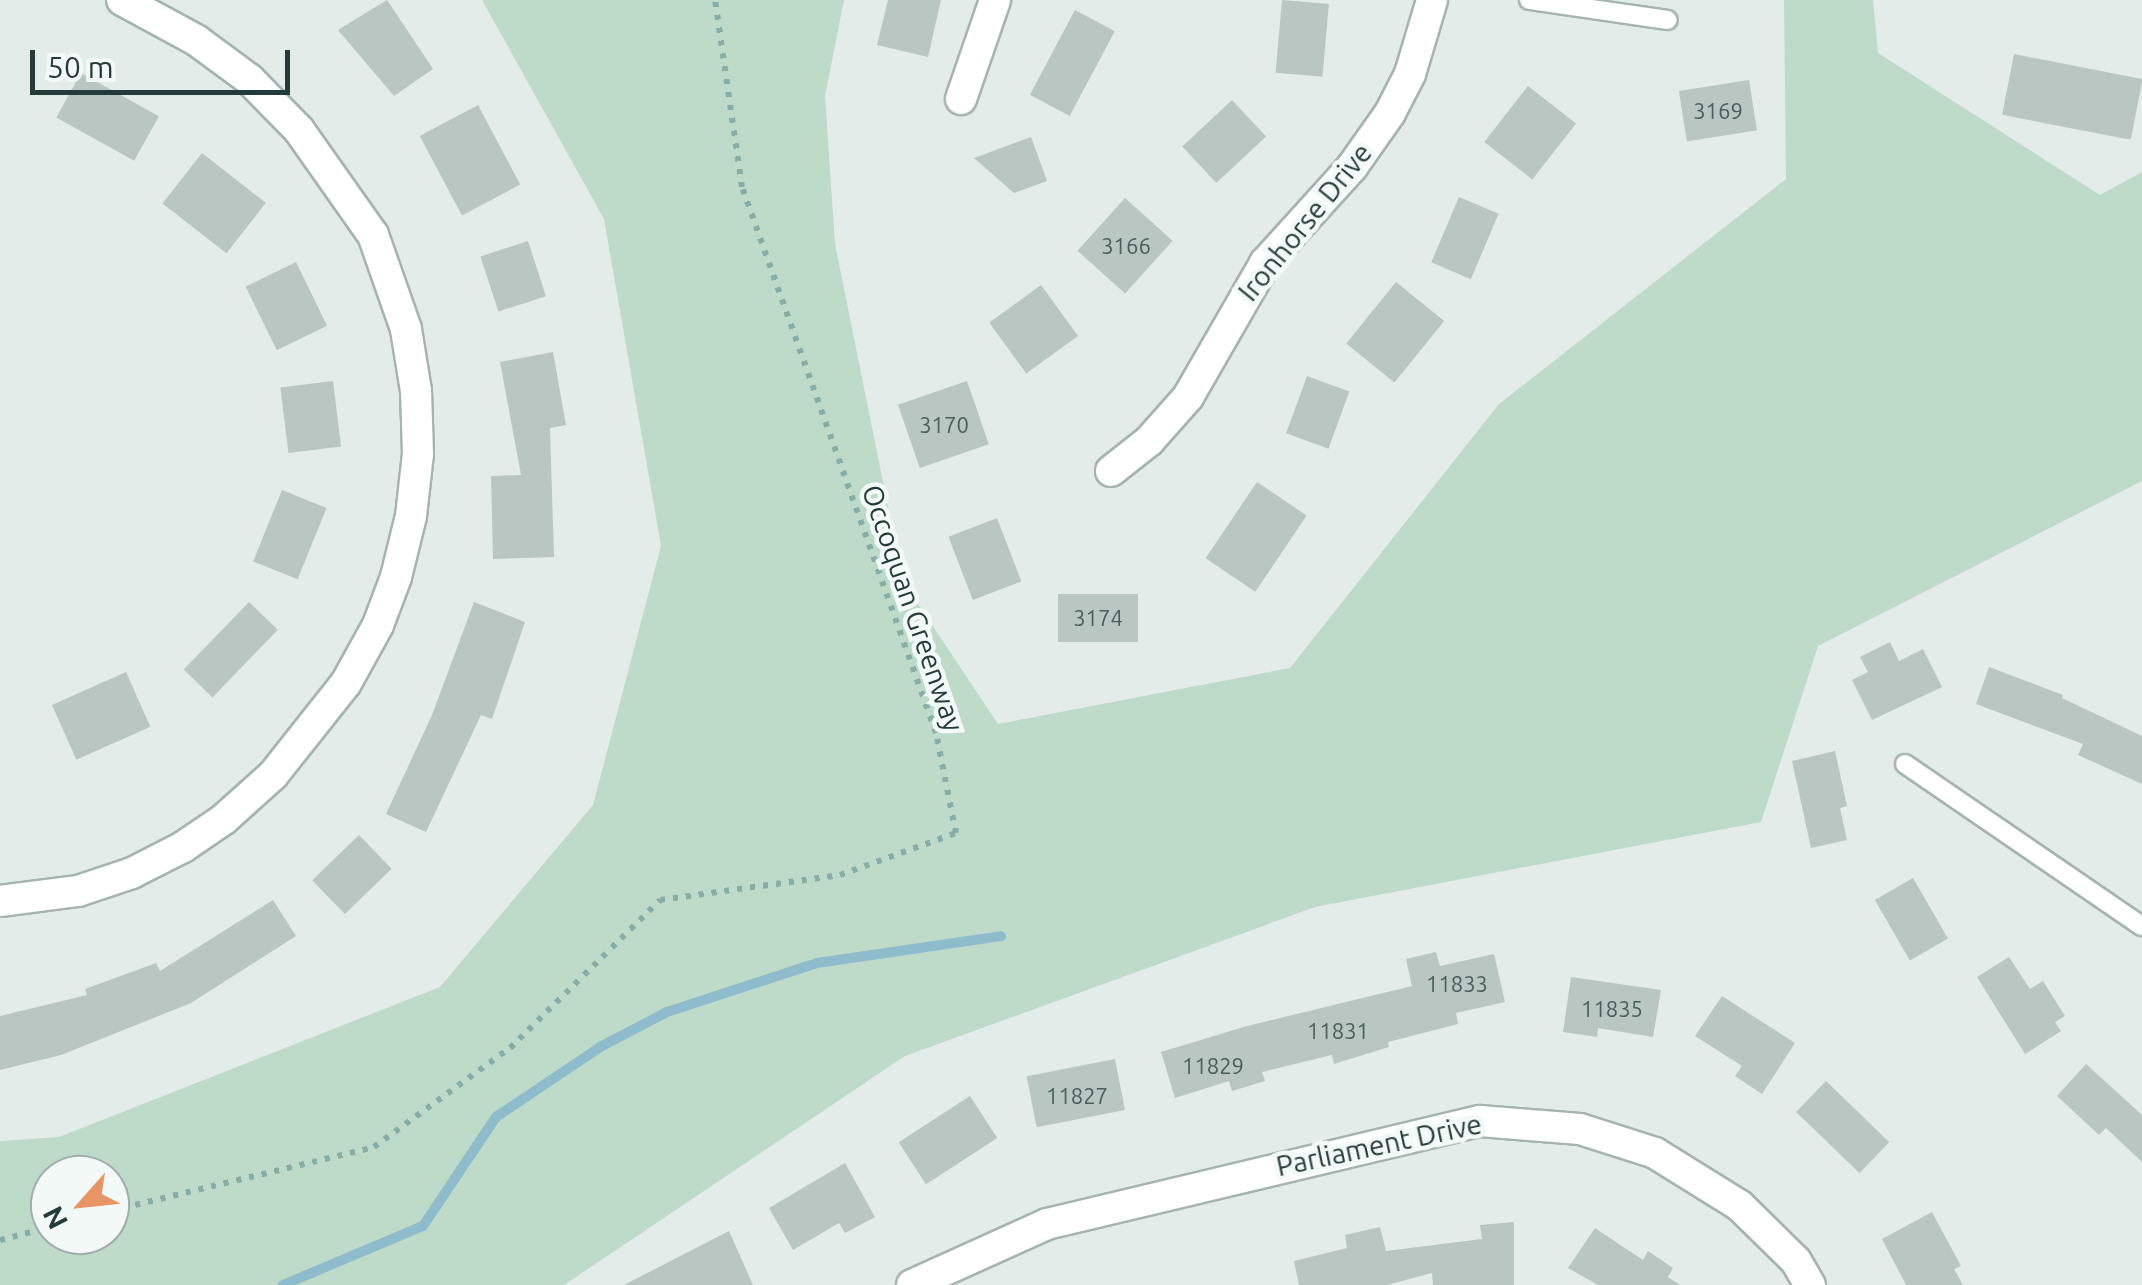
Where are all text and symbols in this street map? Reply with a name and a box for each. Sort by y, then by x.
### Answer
scale bar [35,30,295,92]
text: 50 m [47,50,114,84]
house number: 3169 [1693,98,1743,124]
street label: Ironhorse Drive [1231,136,1379,308]
house number: 3166 [1101,233,1151,259]
house number: 3170 [919,412,969,438]
street label: Occoquan Greenway [855,480,971,736]
house number: 3174 [1073,605,1123,631]
house number: 11833 [1426,971,1488,997]
house number: 11835 [1581,996,1643,1022]
house number: 11831 [1307,1018,1369,1044]
house number: 11829 [1182,1053,1244,1079]
house number: 11827 [1046,1083,1108,1109]
street label: Parliament Drive [1273,1107,1485,1183]
north arrow [30,1155,130,1255]
text: N [36,1202,73,1234]

